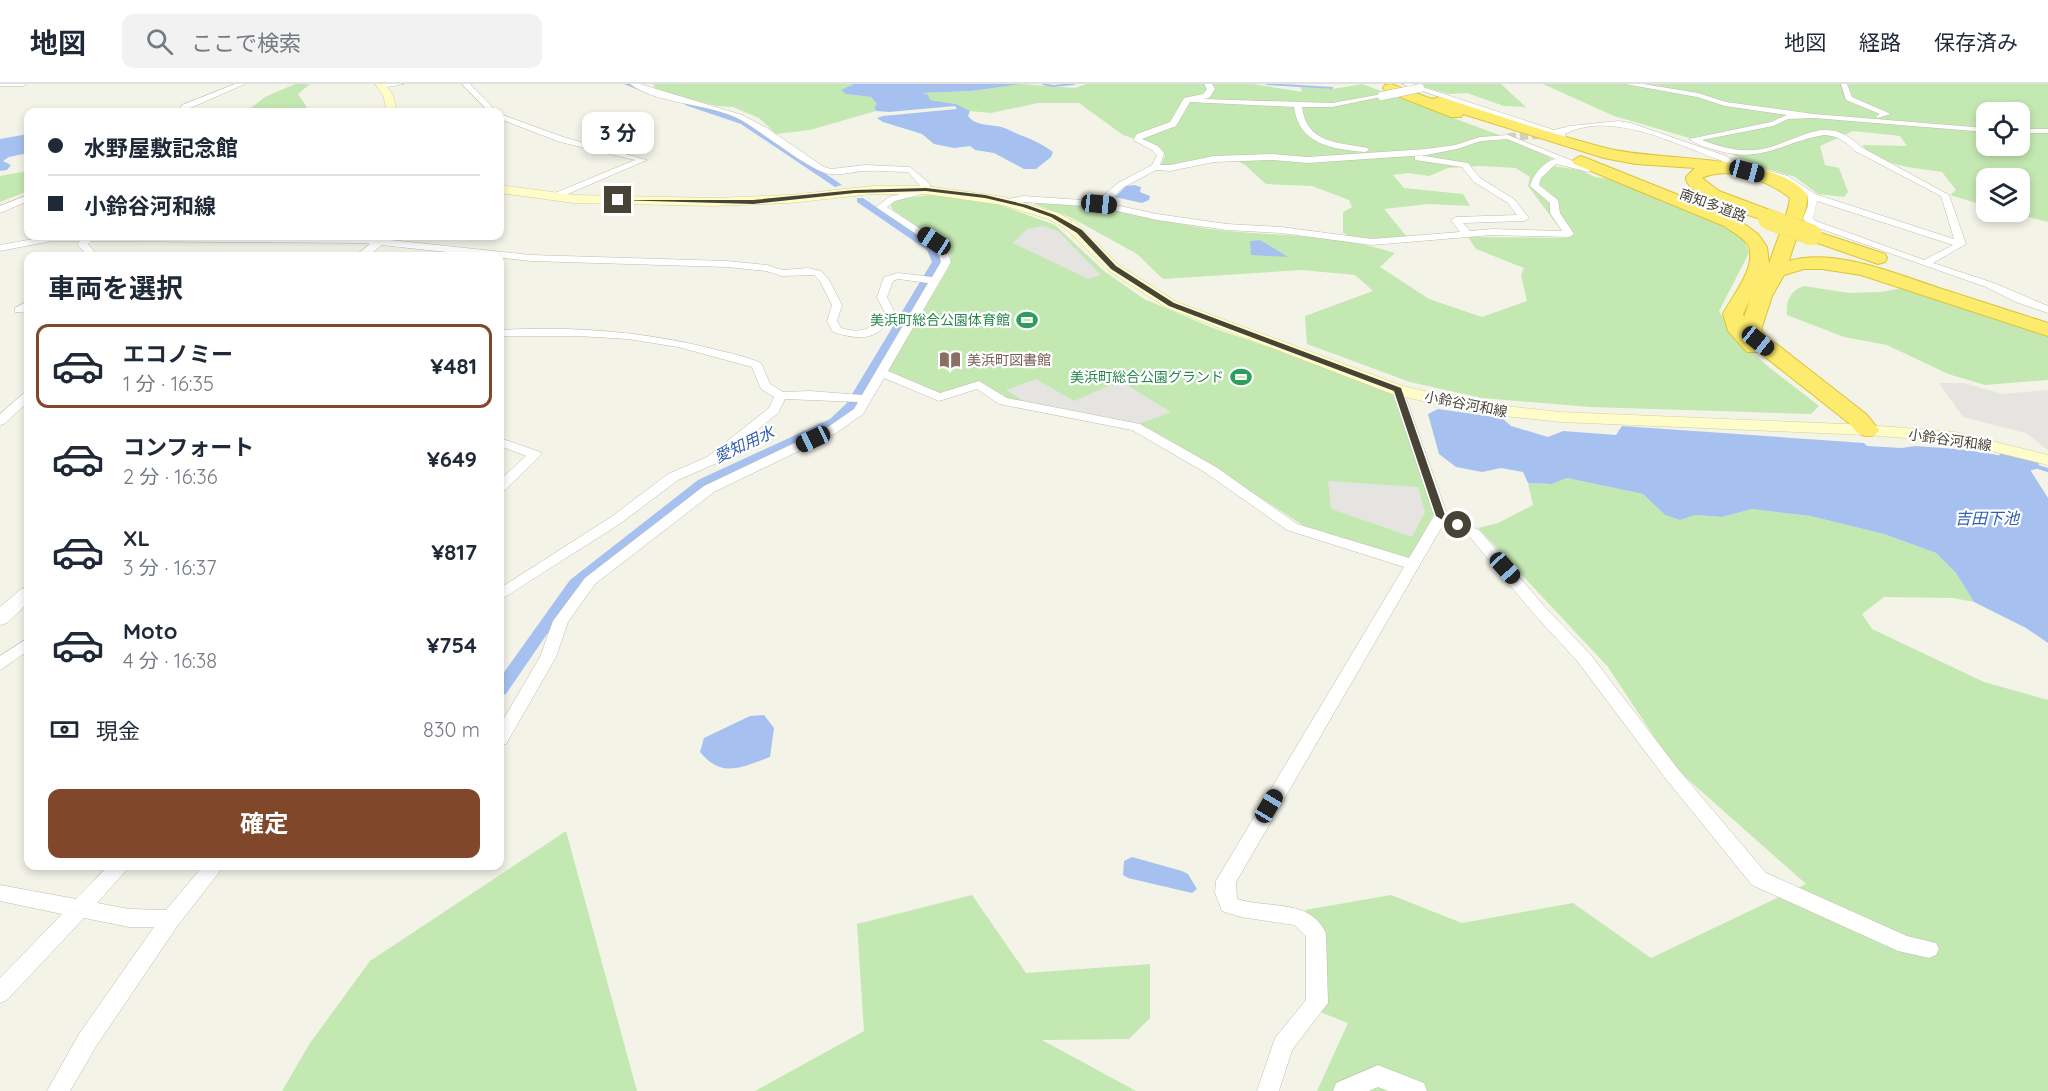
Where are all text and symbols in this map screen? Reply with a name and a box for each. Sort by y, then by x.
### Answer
search box [122,14,542,68]
text: 地図 [30,25,86,60]
icon: search [143,25,176,58]
text: ここで検索 [191,29,301,57]
text: 地図 [1784,29,1826,55]
text: 経路 [1859,29,1901,55]
text: 保存済み [1934,29,2018,55]
map controls [1976,102,2030,222]
button: locate [1976,102,2030,156]
callout: 3 分 [582,113,654,155]
text: 3 分 [600,120,636,145]
text: 水野屋敷記念館 [84,134,238,162]
car [1727,158,1767,184]
button: layers [1976,168,2030,222]
street label: 南知多道路 [1677,185,1749,225]
route end [604,186,631,213]
text: 小鈴谷河和線 [84,192,216,220]
car [1080,193,1118,215]
car [914,224,954,258]
text: 車両を選択 [48,271,183,305]
sports icon: 美浜町総合公園体育館 [1015,308,1039,332]
place label: 美浜町総合公園体育館 [870,311,1010,329]
car [1738,323,1778,359]
icon: car [51,339,105,393]
text: エコノミー [123,340,233,368]
library icon: 美浜町図書館 [938,348,962,372]
place label: 美浜町図書館 [967,351,1051,369]
text: ¥481 [430,352,477,380]
sports icon: 美浜町総合公園グランド [1229,365,1253,389]
place label: 美浜町総合公園グランド [1070,368,1224,386]
text: 1 分 · 16:35 [123,371,214,396]
street label: 小鈴谷河和線 [1423,387,1509,421]
water label: 愛知用水 [711,421,779,467]
car [793,423,833,455]
street label: 小鈴谷河和線 [1907,425,1993,455]
icon: car [51,432,105,486]
text: コンフォート [123,433,254,461]
text: ¥649 [427,445,477,473]
text: 2 分 · 16:36 [123,464,218,489]
water label: 吉田下池 [1955,508,2021,528]
route start [1444,511,1471,538]
text: XL [123,524,150,552]
icon: car [51,525,105,579]
text: ¥817 [431,538,477,566]
car [1486,549,1524,587]
text: 3 分 · 16:37 [123,555,216,580]
text: Moto [123,617,177,645]
icon: car [51,618,105,672]
text: ¥754 [426,631,477,659]
text: 4 分 · 16:38 [123,648,217,673]
icon: cash [48,713,81,746]
text: 現金 [96,717,140,745]
text: 830 m [423,717,480,742]
car [1252,786,1286,826]
button: 確定 [48,789,480,858]

